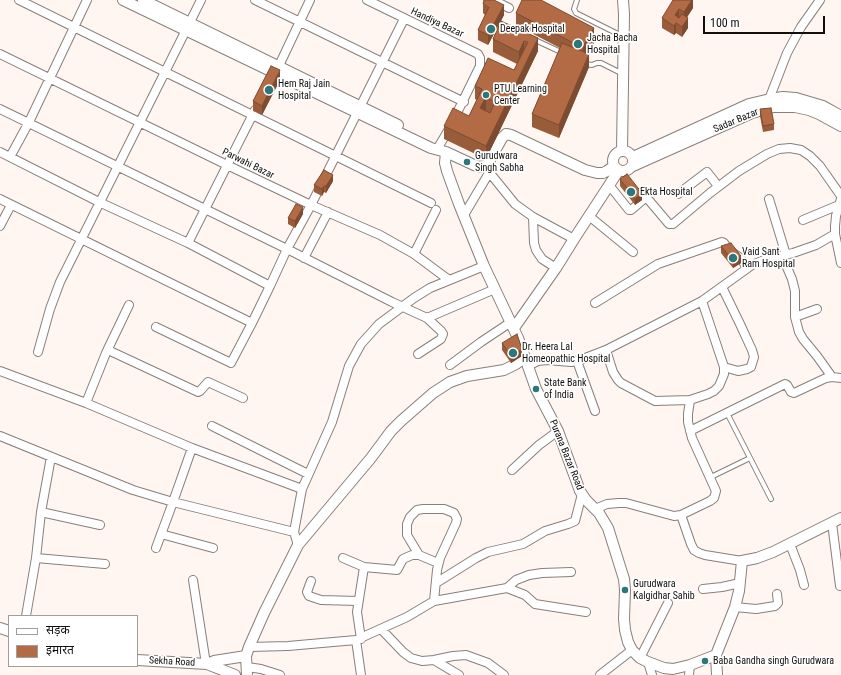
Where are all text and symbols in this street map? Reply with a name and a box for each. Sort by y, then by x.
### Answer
street label: Handiya Bazar [409,6,465,40]
scale bar [705,8,827,34]
text: 100 m [710,16,740,30]
marker: Deepak Hospital [485,23,497,35]
place label: Deepak Hospital [500,23,565,35]
place label: Jacha Bacha Hospital [587,32,638,56]
marker: Jacha Bacha Hospital [572,38,584,50]
place label: Hem Raj Jain Hospital [278,78,330,102]
place label: PTU Learning Center [494,83,547,106]
marker: Hem Raj Jain Hospital [263,84,275,96]
marker: PTU Learning Center [481,90,491,100]
street label: Sadar Bazar [712,106,760,136]
street label: Parwahi Bazar [220,146,276,182]
place label: Gurudwara Singh Sabha [475,150,524,174]
marker: Gurudwara Singh Sabha [462,157,472,167]
marker: Ekta Hospital [625,186,637,198]
place label: Ekta Hospital [640,186,693,198]
place label: Vaid Sant Ram Hospital [742,246,795,270]
marker: Vaid Sant Ram Hospital [727,252,739,264]
place label: Dr. Heera Lal Homeopathic Hospital [522,341,610,364]
marker: Dr. Heera Lal Homeopathic Hospital [507,347,519,359]
place label: State Bank of India [544,377,586,400]
marker: State Bank of India [531,384,541,394]
street label: Purana Bazar Road [546,418,586,492]
place label: Gurudwara Kalgidhar Sahib [633,578,695,602]
marker: Gurudwara Kalgidhar Sahib [620,585,630,595]
legend [8,615,138,667]
text: सड़क [46,623,70,637]
text: इमारत [46,643,74,657]
street label: Sekha Road [149,655,195,669]
place label: Baba Gandha singh Gurudwara [713,655,834,667]
marker: Baba Gandha singh Gurudwara [700,656,710,666]

